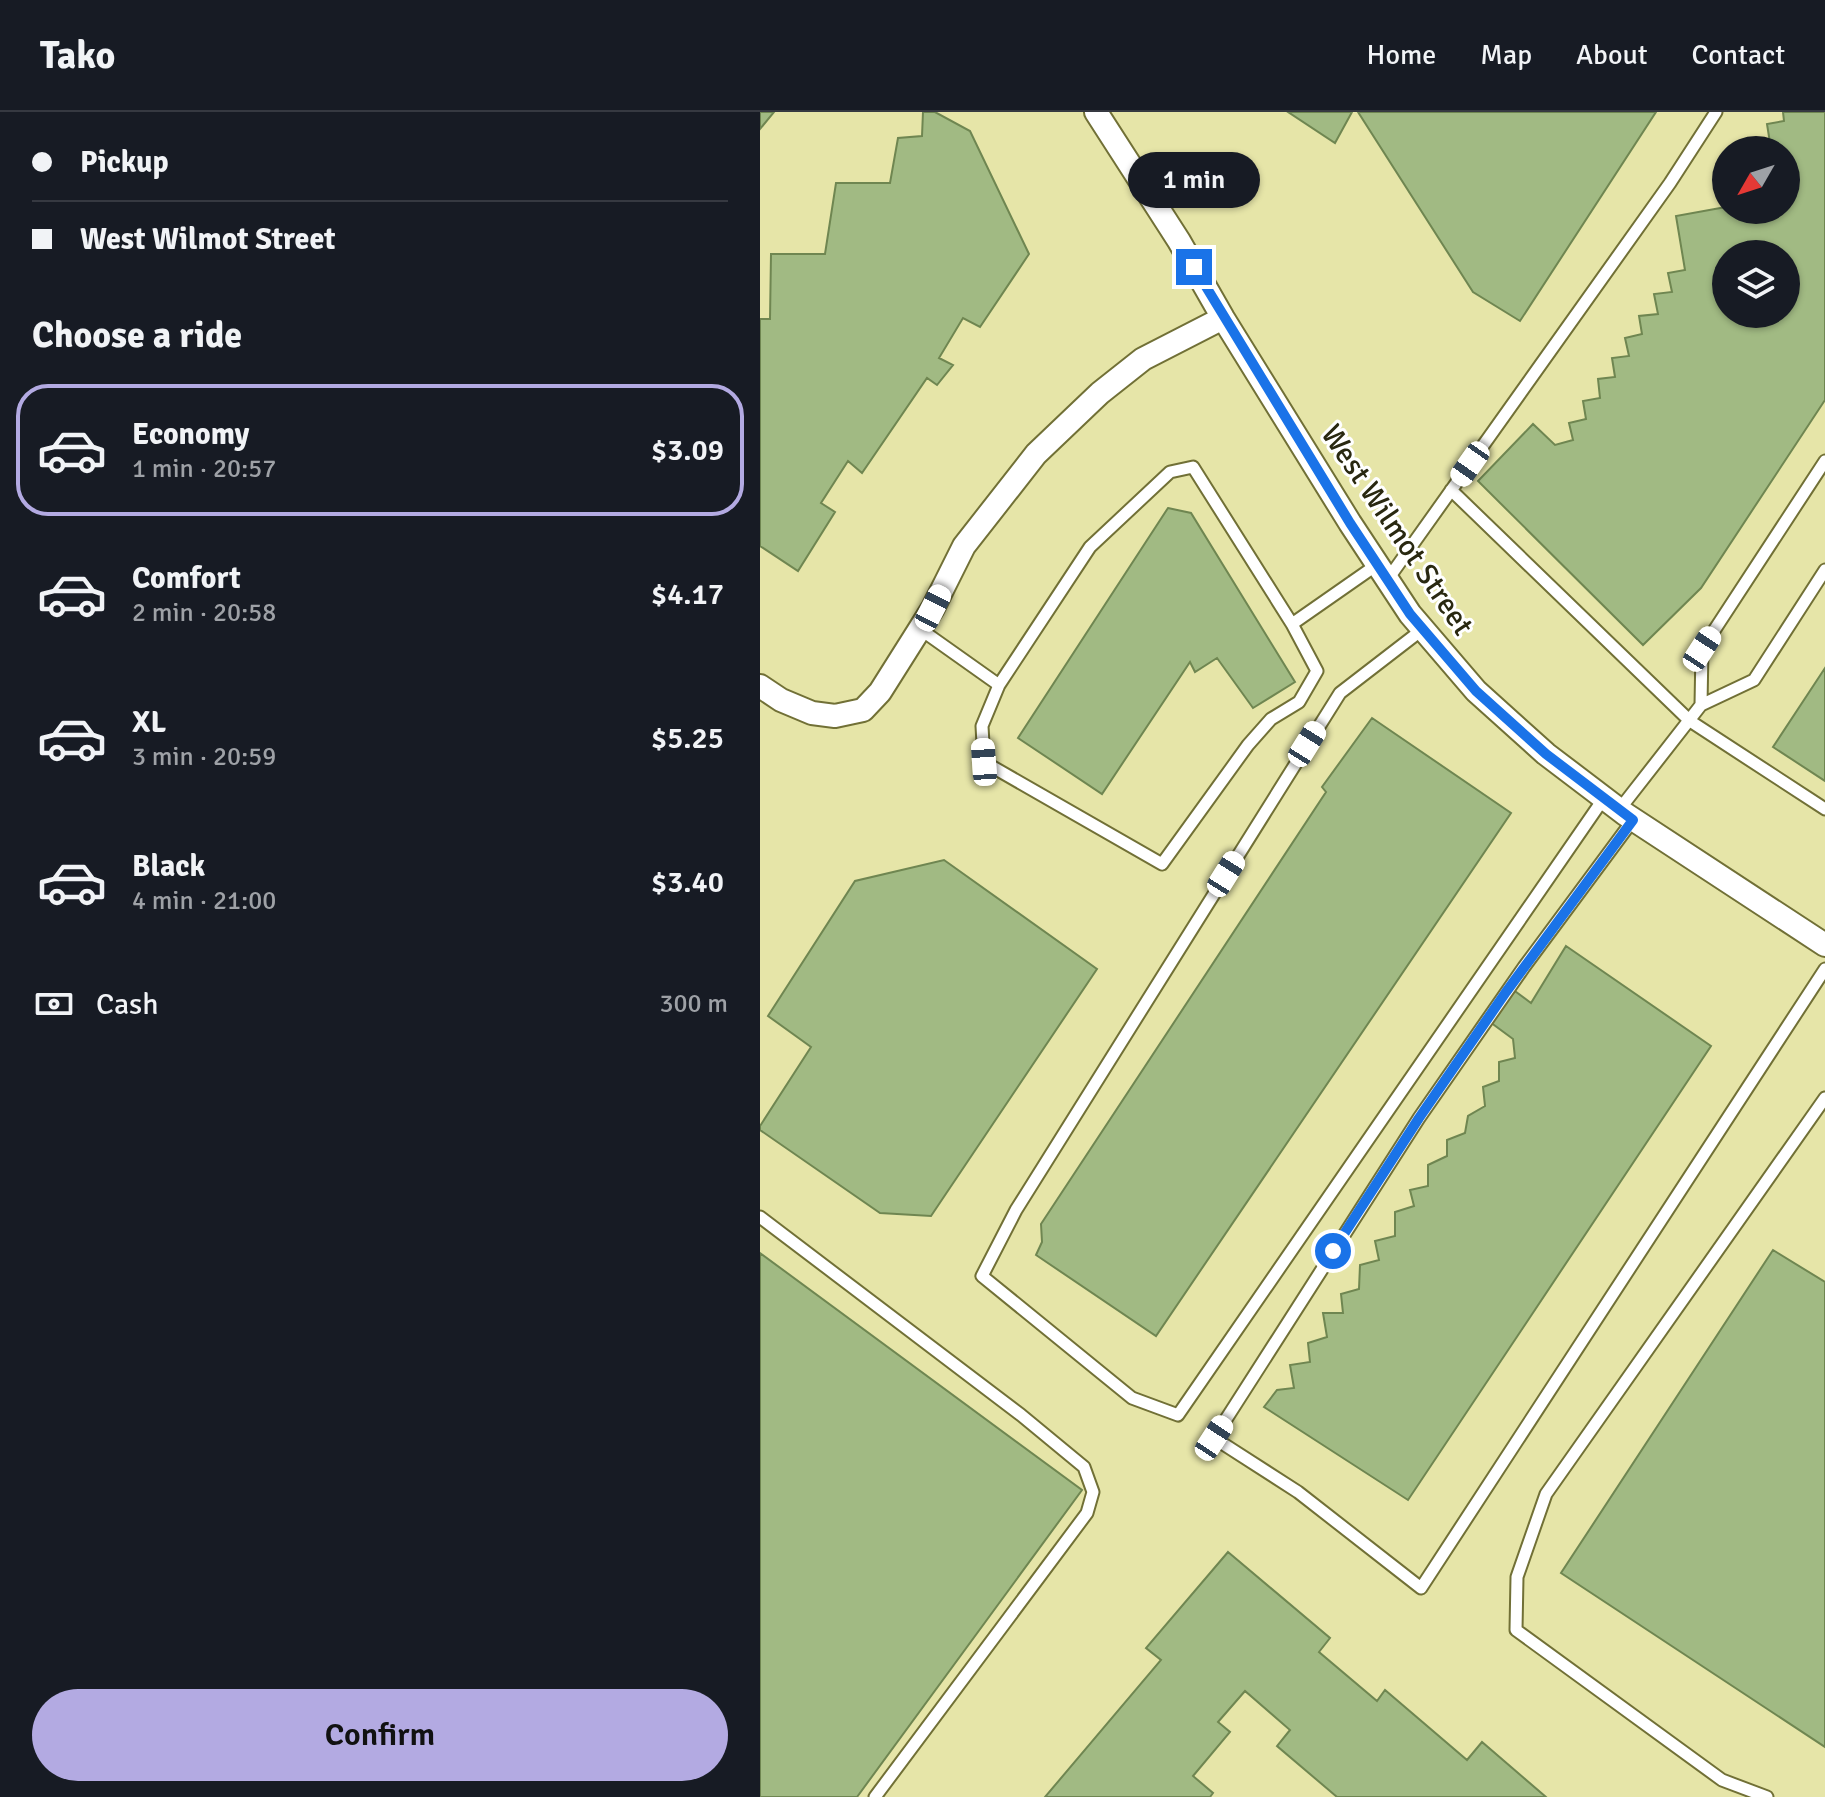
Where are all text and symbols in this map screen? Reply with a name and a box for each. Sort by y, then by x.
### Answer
text: Tako [40,32,115,79]
text: Home [1367,38,1436,72]
text: Map [1480,38,1532,72]
text: About [1576,38,1648,72]
text: Contact [1692,38,1785,72]
north arrow [1712,136,1800,224]
map controls [1712,136,1800,328]
text: Pickup [80,144,169,181]
callout: 1 min [1128,151,1260,207]
text: 1 min [1163,164,1225,196]
text: West Wilmot Street [80,221,336,258]
button: layers [1712,240,1800,328]
route end [1176,249,1212,285]
text: Choose a ride [32,313,242,358]
icon: car [36,414,108,486]
text: Economy [132,416,249,453]
street label: West Wilmot Street [1313,417,1481,643]
text: $3.09 [651,432,724,469]
car [1446,437,1494,491]
text: 1 min · 20:57 [132,453,276,485]
icon: car [36,558,108,630]
text: Comfort [132,560,241,597]
text: $4.17 [651,576,724,613]
car [911,581,955,635]
text: 2 min · 20:58 [132,597,276,629]
car [1679,622,1725,676]
icon: car [36,702,108,774]
text: XL [132,704,166,741]
car [1284,717,1330,771]
text: $5.25 [651,720,724,757]
car [970,737,998,787]
text: 3 min · 20:59 [132,741,276,773]
icon: car [36,846,108,918]
car [1203,847,1249,901]
text: Black [132,848,205,885]
text: $3.40 [651,864,724,901]
text: 4 min · 21:00 [132,885,276,917]
icon: cash [32,982,76,1026]
text: Cash [96,986,159,1023]
text: 300 m [659,988,728,1020]
route start [1315,1233,1351,1269]
car [1191,1411,1237,1465]
button: Confirm [32,1689,728,1781]

